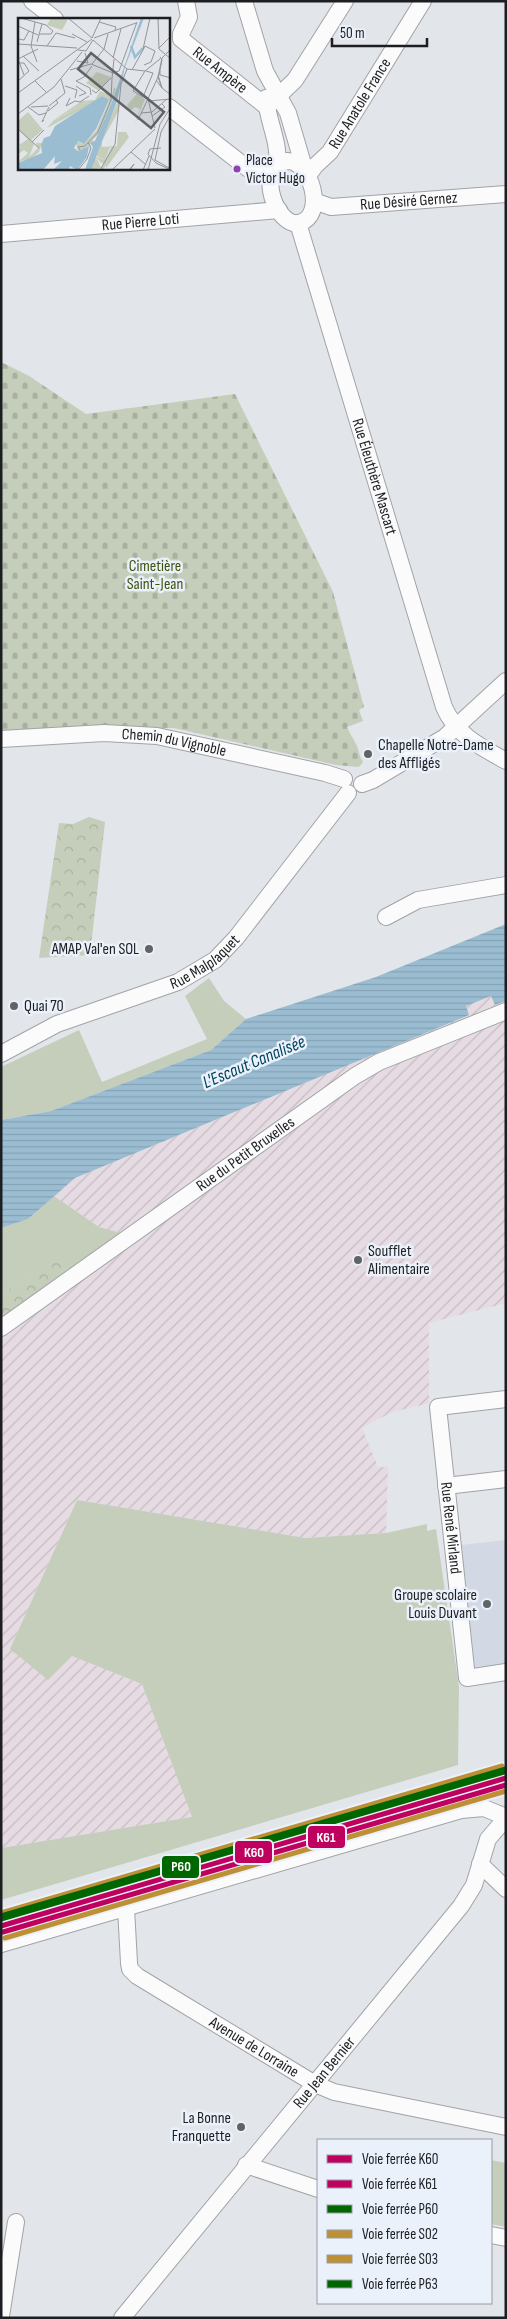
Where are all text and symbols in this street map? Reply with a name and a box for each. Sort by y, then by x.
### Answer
scale bar [332,15,427,47]
inset map [18,18,170,170]
text: 50 m [340,24,365,43]
street label: Rue Ampère [189,43,251,97]
street label: Rue Anatole France [325,55,395,152]
place label: Place Victor Hugo [246,151,305,188]
marker: Place Victor Hugo [232,164,242,174]
street label: Rue Désiré Gernez [359,188,458,214]
street label: Rue Pierre Loti [101,209,180,235]
street label: Rue Éleuthère Mascart [348,416,401,537]
park label: Cimetière Saint-Jean [127,557,183,594]
street label: Chemin du Vignoble [121,725,228,760]
place label: Chapelle Notre-Dame des Affligés [378,736,494,773]
marker: Chapelle Notre-Dame des Affligés [362,748,374,760]
street label: Rue Malplaquet [168,931,244,994]
place label: AMAP Val'en SOL [51,940,139,959]
marker: AMAP Val'en SOL [143,943,155,955]
place label: Quai 70 [24,997,64,1016]
marker: Quai 70 [8,1000,20,1012]
water label: L'Escaut Canalisée [199,1031,309,1093]
street label: Rue du Petit Bruxelles [193,1112,298,1195]
place label: Soufflet Alimentaire [367,1242,430,1279]
marker: Soufflet Alimentaire [352,1254,364,1266]
street label: Rue René Mirland [437,1481,465,1575]
place label: Groupe scolaire Louis Duvant [394,1586,477,1623]
marker: Groupe scolaire Louis Duvant [481,1598,493,1610]
line badge: K61 [307,1825,346,1849]
text: K61 [317,1829,336,1846]
line badge: K60 [234,1840,273,1864]
text: K60 [244,1844,264,1861]
line badge: P60 [161,1855,200,1879]
text: P60 [171,1858,191,1875]
street label: Avenue de Lorraine [205,2012,302,2081]
street label: Rue Jean Bernier [289,2032,359,2112]
place label: La Bonne Franquette [172,2109,231,2146]
marker: La Bonne Franquette [235,2121,247,2133]
legend [317,2139,492,2304]
text: Voie ferrée K60 [362,2150,438,2169]
text: Voie ferrée K61 [362,2175,438,2194]
text: Voie ferrée P60 [362,2200,438,2219]
text: Voie ferrée S02 [362,2225,438,2244]
text: Voie ferrée S03 [362,2250,438,2269]
text: Voie ferrée P63 [362,2275,438,2294]

